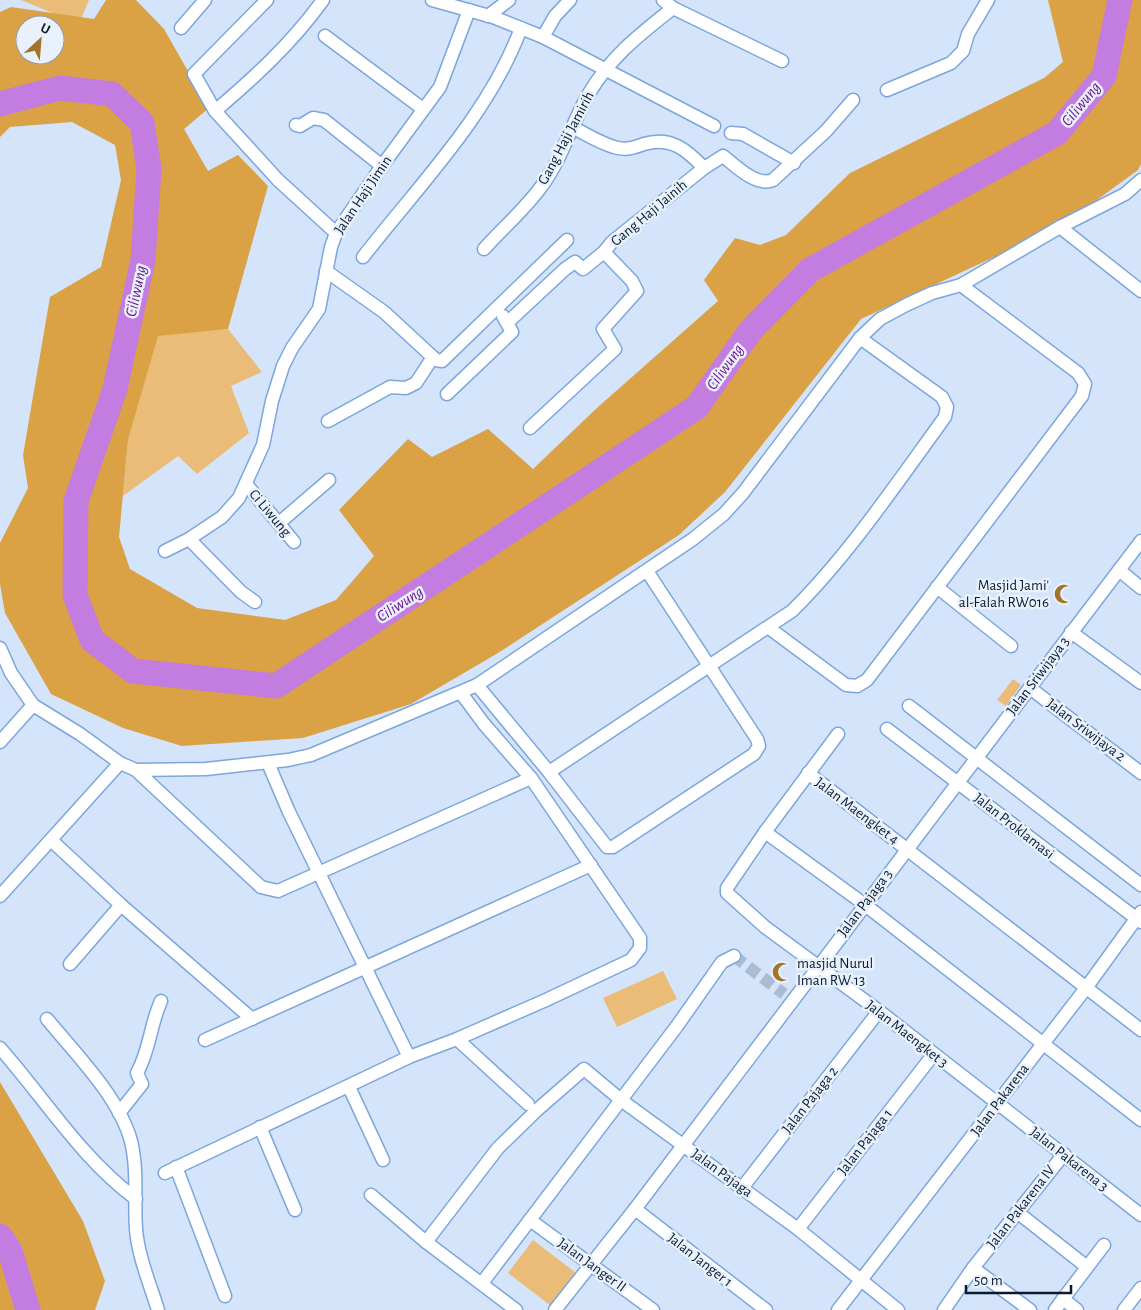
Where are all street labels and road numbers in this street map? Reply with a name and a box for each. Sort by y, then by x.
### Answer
street label: Gang Haji Jamirih [535,89,597,187]
street label: Jalan Haji Jimin [331,153,395,237]
street label: Gang Haji Jainih [608,177,690,249]
street label: Ci Liwung [246,487,294,540]
street label: Jalan Sriwijaya 3 [1004,634,1072,718]
street label: Jalan Sriwijaya 2 [1044,696,1128,764]
street label: Jalan Maengket 4 [812,775,902,847]
street label: Jalan Proklamasi [971,790,1057,862]
street label: Jalan Pajaga 3 [835,867,895,939]
street label: Jalan Maengket 3 [863,997,951,1071]
street label: Jalan Pakarena [968,1061,1032,1139]
street label: Jalan Pajaga 2 [779,1064,841,1136]
street label: Jalan Pajaga 1 [835,1106,895,1178]
street label: Jalan Pakarena 3 [1027,1124,1111,1194]
street label: Jalan Pajaga [689,1146,755,1200]
street label: Jalan Pakarena IV [984,1162,1058,1251]
street label: Jalan Janger 1 [665,1230,735,1290]
street label: Jalan Janger II [555,1235,629,1295]

